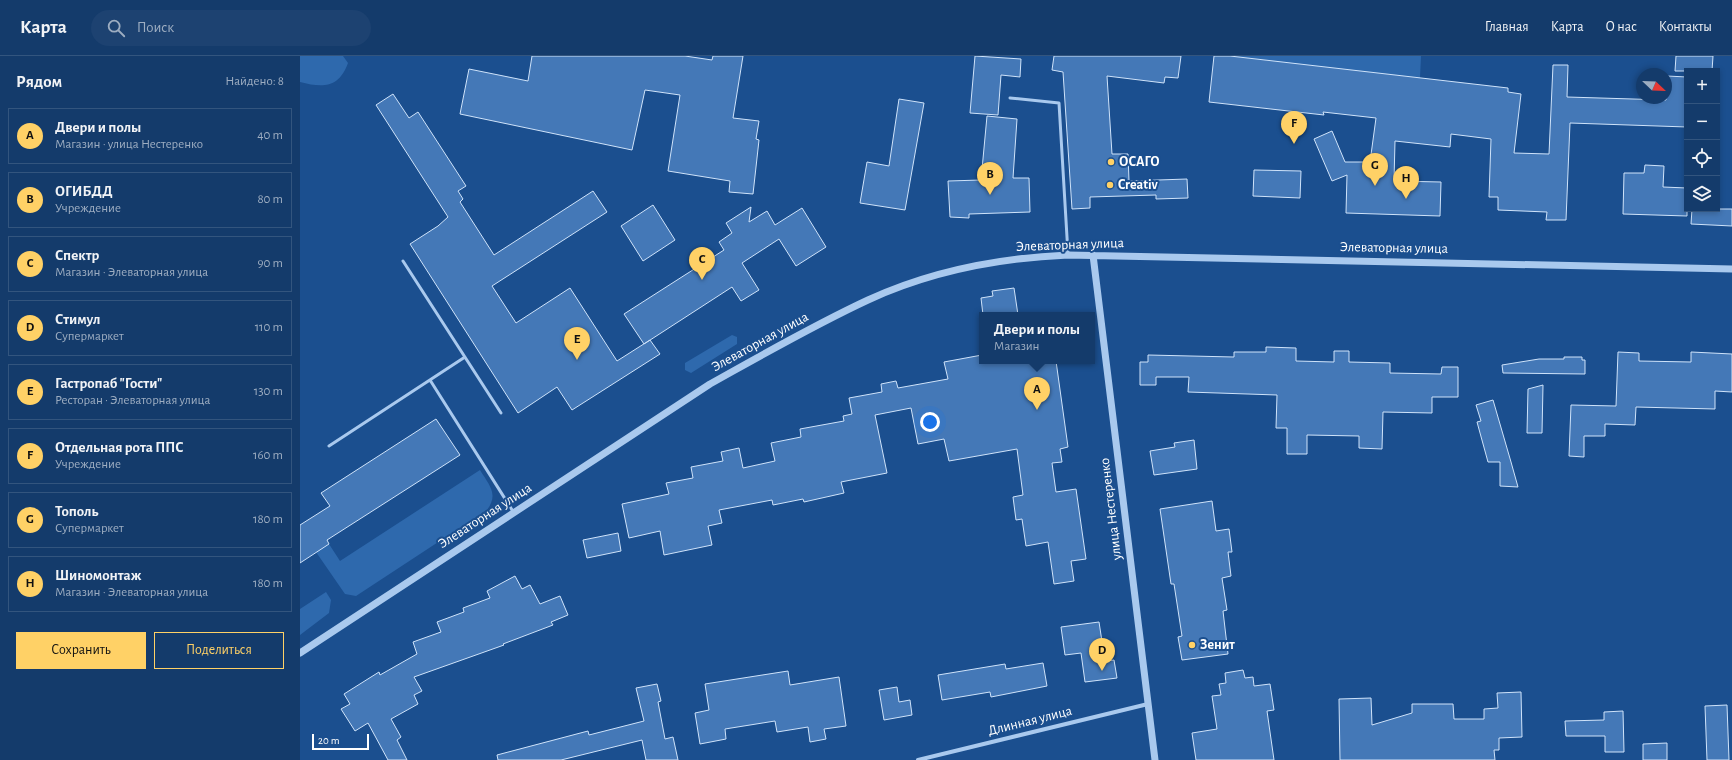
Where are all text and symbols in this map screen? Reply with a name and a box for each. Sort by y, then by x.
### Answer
search box [91,10,371,46]
icon: search [105,17,127,39]
text: Карта [20,18,67,37]
text: Поиск [137,20,174,35]
text: Главная [1485,20,1529,34]
text: Карта [1551,20,1584,34]
text: О нас [1606,20,1637,34]
text: Контакты [1659,20,1712,34]
north arrow [1636,68,1672,104]
map controls [1684,68,1720,212]
button: + [1684,68,1720,104]
text: Рядом [16,73,62,90]
text: Найдено: 8 [225,75,284,88]
button: − [1684,104,1720,140]
pin: F [1281,111,1307,144]
text: Двери и полы [55,120,141,135]
text: A [26,129,34,142]
text: 40 m [257,129,283,142]
text: Магазин · улица Нестеренко [55,138,203,151]
button: locate [1684,140,1720,176]
pin: G [1362,153,1388,186]
place label: ОСАГО [1119,155,1160,169]
marker: ОСАГО [1106,157,1116,167]
pin: B [977,162,1003,195]
pin: H [1393,166,1419,199]
button: layers [1684,176,1720,212]
place label: Creativ [1118,178,1159,192]
marker: Creativ [1105,180,1115,190]
text: ОГИБДД [55,184,113,199]
text: B [26,193,34,206]
text: 80 m [257,193,283,206]
text: Учреждение [55,202,121,215]
street label: Элеваторная улица [1016,236,1125,254]
street label: Элеваторная улица [1340,240,1449,256]
pin: C [689,247,715,280]
text: Спектр [55,248,99,263]
text: C [27,257,33,270]
text: 90 m [257,257,283,270]
text: Магазин · Элеваторная улица [55,266,208,279]
street label: Элеваторная улица [709,309,811,374]
text: Стимул [55,312,100,327]
popup [979,312,1095,364]
text: D [26,321,34,334]
text: 110 m [255,321,283,334]
text: Двери и полы [994,322,1080,337]
pin: E [564,327,590,360]
text: Супермаркет [55,330,124,343]
text: Магазин [994,340,1039,353]
text: Гастропаб "Гости" [55,376,162,391]
pin: A [1024,377,1050,410]
text: E [27,385,33,398]
text: 130 m [254,385,283,398]
text: Ресторан · Элеваторная улица [55,394,211,407]
your location [920,412,940,432]
text: Отдельная рота ППС [55,440,184,455]
text: F [27,449,33,462]
text: 160 m [253,449,283,462]
street label: улица Нестеренко [1098,457,1124,562]
text: Учреждение [55,458,121,471]
street label: Элеваторная улица [436,480,535,551]
text: Тополь [55,504,98,519]
text: G [26,513,34,526]
text: 180 m [253,513,283,526]
text: Супермаркет [55,522,124,535]
text: Шиномонтаж [55,568,141,583]
text: H [25,577,35,590]
text: 180 m [253,577,283,590]
text: Магазин · Элеваторная улица [55,586,208,599]
button: Сохранить [16,632,146,669]
button: Поделиться [154,632,284,669]
pin: D [1089,638,1115,671]
place label: Зенит [1200,638,1235,652]
marker: Зенит [1187,640,1197,650]
street label: Длинная улица [987,704,1074,738]
scale bar [312,732,369,751]
text: 20 m [318,735,339,746]

